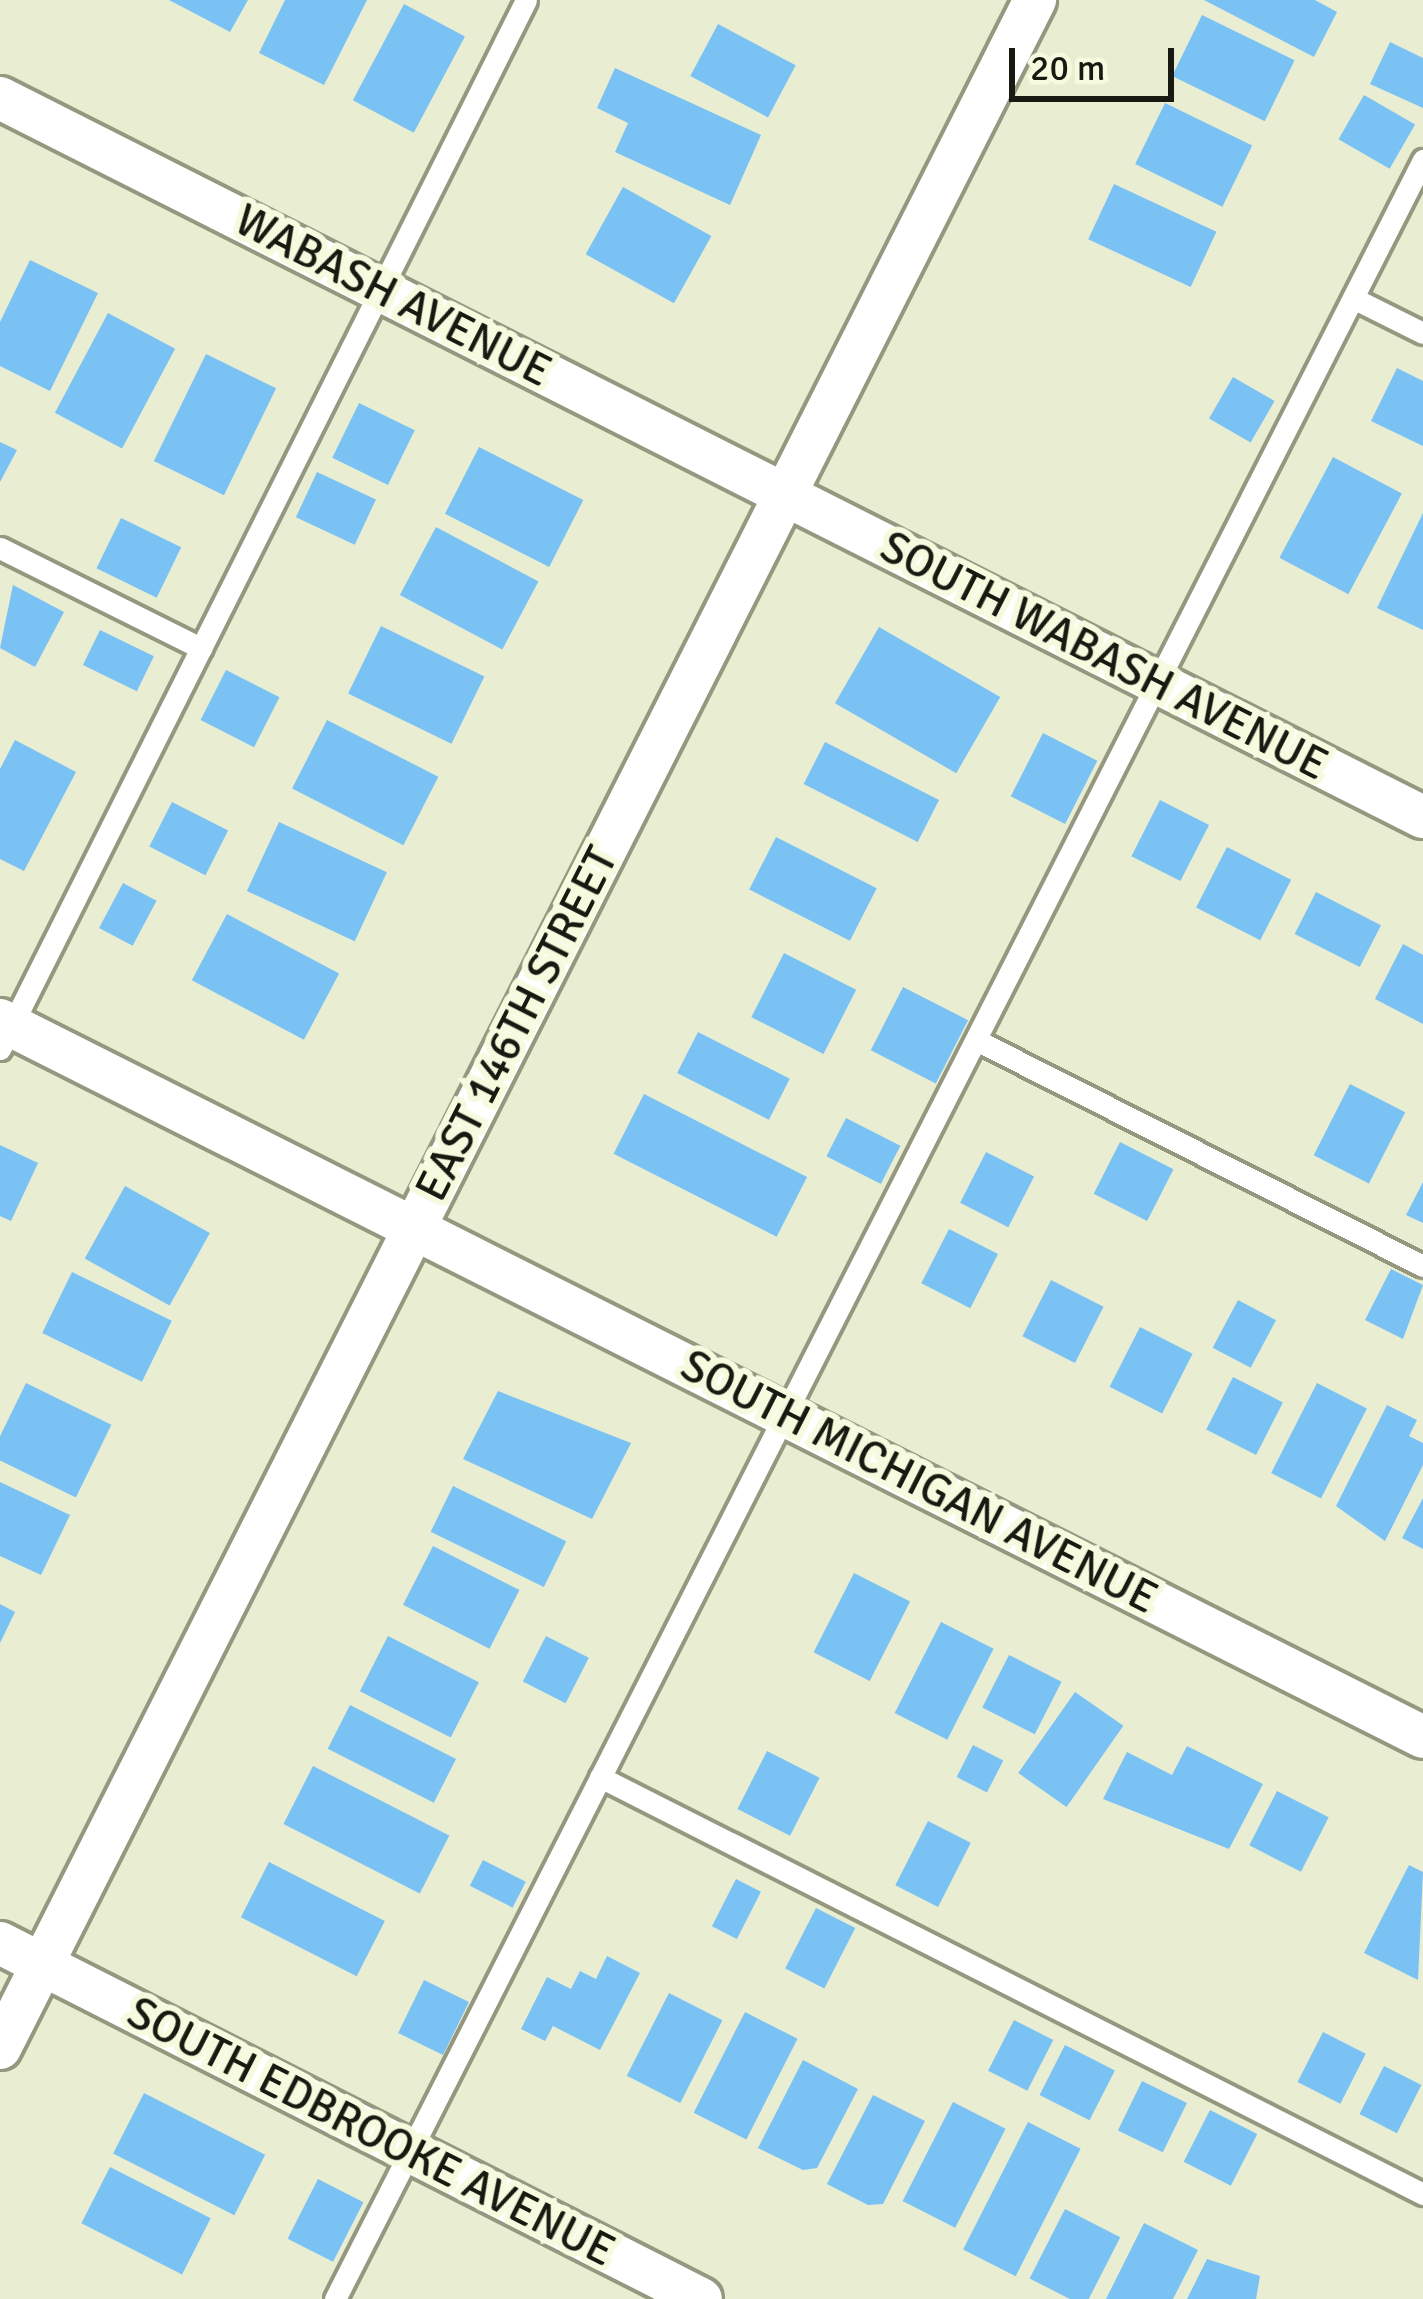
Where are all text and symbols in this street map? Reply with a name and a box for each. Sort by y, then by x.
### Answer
scale bar [1015,24,1180,98]
text: 20 m [1030,46,1106,91]
street label: WABASH AVENUE [226,193,560,399]
street label: SOUTH WABASH AVENUE [872,520,1336,792]
street label: EAST 146TH STREET [404,838,630,1210]
street label: SOUTH MICHIGAN AVENUE [672,1338,1166,1626]
street label: SOUTH EDBROOKE AVENUE [118,1986,624,2278]

